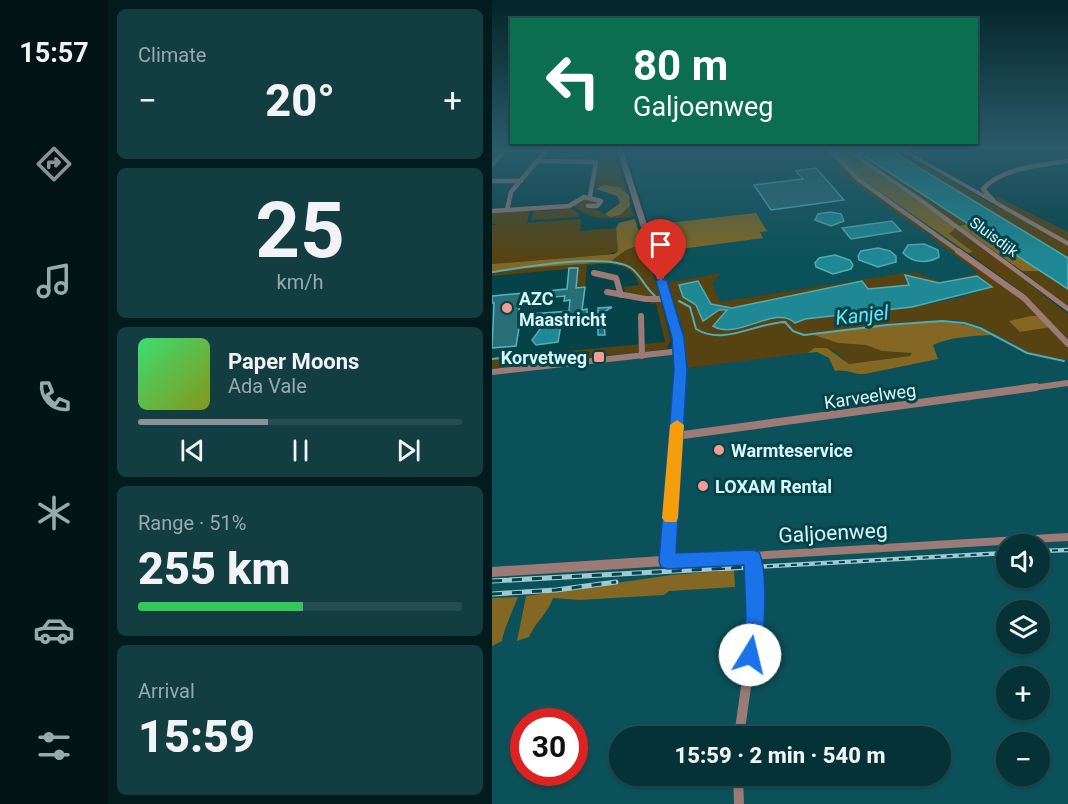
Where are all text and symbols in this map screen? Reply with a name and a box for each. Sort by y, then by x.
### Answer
text: 15:57 [19,37,89,69]
text: 80 m [633,41,728,90]
icon: left [534,42,612,120]
text: Climate [138,43,206,67]
text: 20° [265,74,335,127]
text: − [138,81,157,120]
text: + [443,81,462,120]
text: Galjoenweg [633,91,774,123]
icon: directions [33,143,75,185]
text: 25 [255,185,345,276]
street label: Sluisdijk [966,213,1022,261]
pin [635,219,686,281]
icon: arrive [644,228,677,261]
icon: music [33,260,75,302]
text: km/h [277,270,323,294]
place label: AZC Maastricht [519,288,606,330]
water label: Kanjel [834,300,890,330]
marker: AZC Maastricht [500,301,514,315]
place label: Korvetweg [501,347,587,368]
text: Paper Moons [228,349,359,374]
marker: Korvetweg [592,350,606,364]
text: Ada Vale [228,374,307,398]
icon: phone [33,376,75,418]
street label: Karveelweg [823,379,917,413]
icon: previous [176,434,209,467]
icon: pause [284,434,317,467]
icon: next [392,434,425,467]
place label: Warmteservice [731,440,853,461]
marker: Warmteservice [712,443,726,457]
place label: LOXAM Rental [715,476,832,497]
marker: LOXAM Rental [696,479,710,493]
icon: climate [33,492,75,534]
text: Range · 51% [138,511,246,535]
street label: Galjoenweg [778,518,888,548]
map controls [996,534,1050,786]
button: sound [996,534,1050,588]
text: 255 km [138,542,290,595]
button: layers [996,600,1050,654]
icon: car [33,609,75,651]
position arrow [718,623,782,687]
button: + [996,666,1050,720]
text: Arrival [138,679,195,703]
speed limit sign: 30 [510,708,588,786]
text: 15:59 [138,710,255,763]
icon: filters [33,725,75,767]
button: − [996,732,1050,786]
text: 15:59 · 2 min · 540 m [675,743,885,768]

